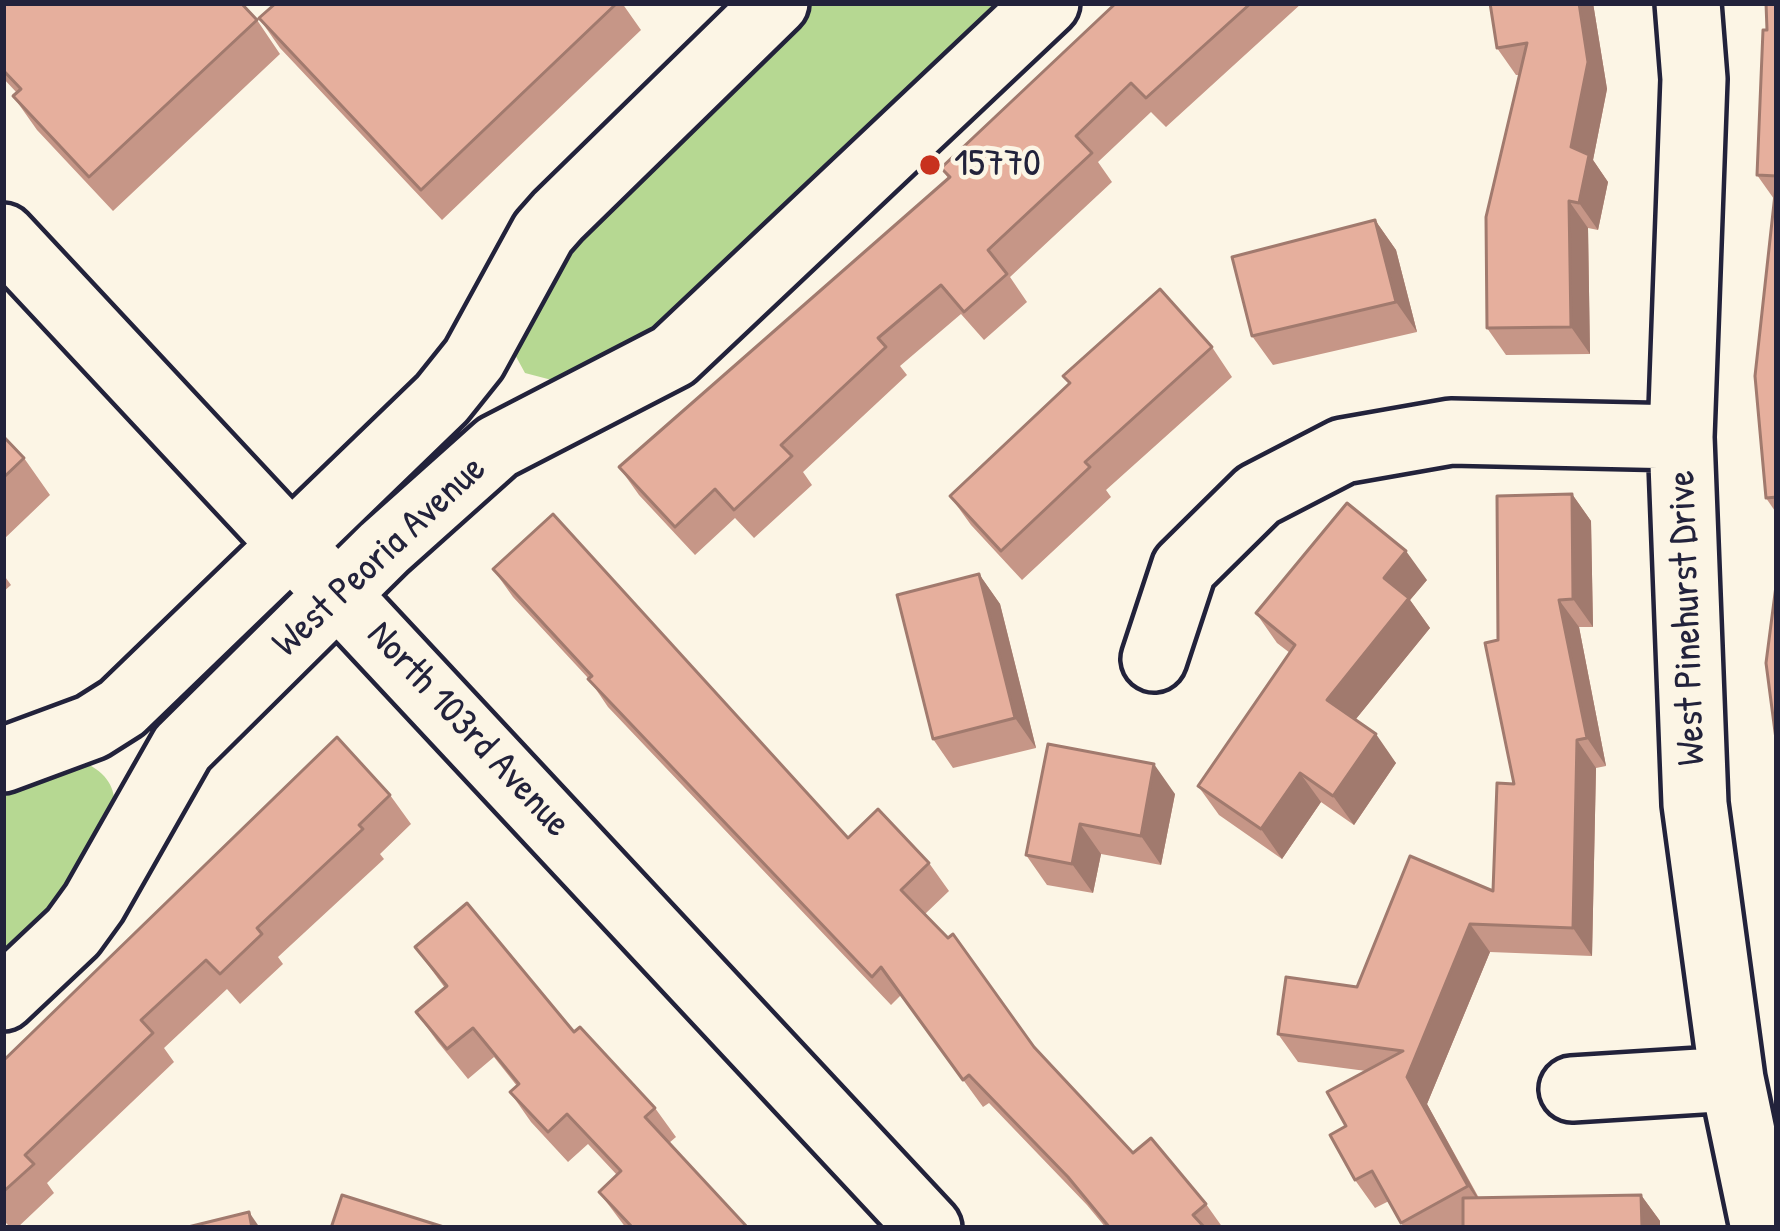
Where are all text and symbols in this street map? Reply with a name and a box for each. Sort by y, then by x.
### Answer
place label: 15770 [954,142,1041,188]
marker: 15770 [917,152,943,178]
street label: West Peoria Avenue [264,447,496,667]
street label: West Pinehurst Drive [1659,470,1717,766]
street label: North 103rd Avenue [356,613,580,847]

